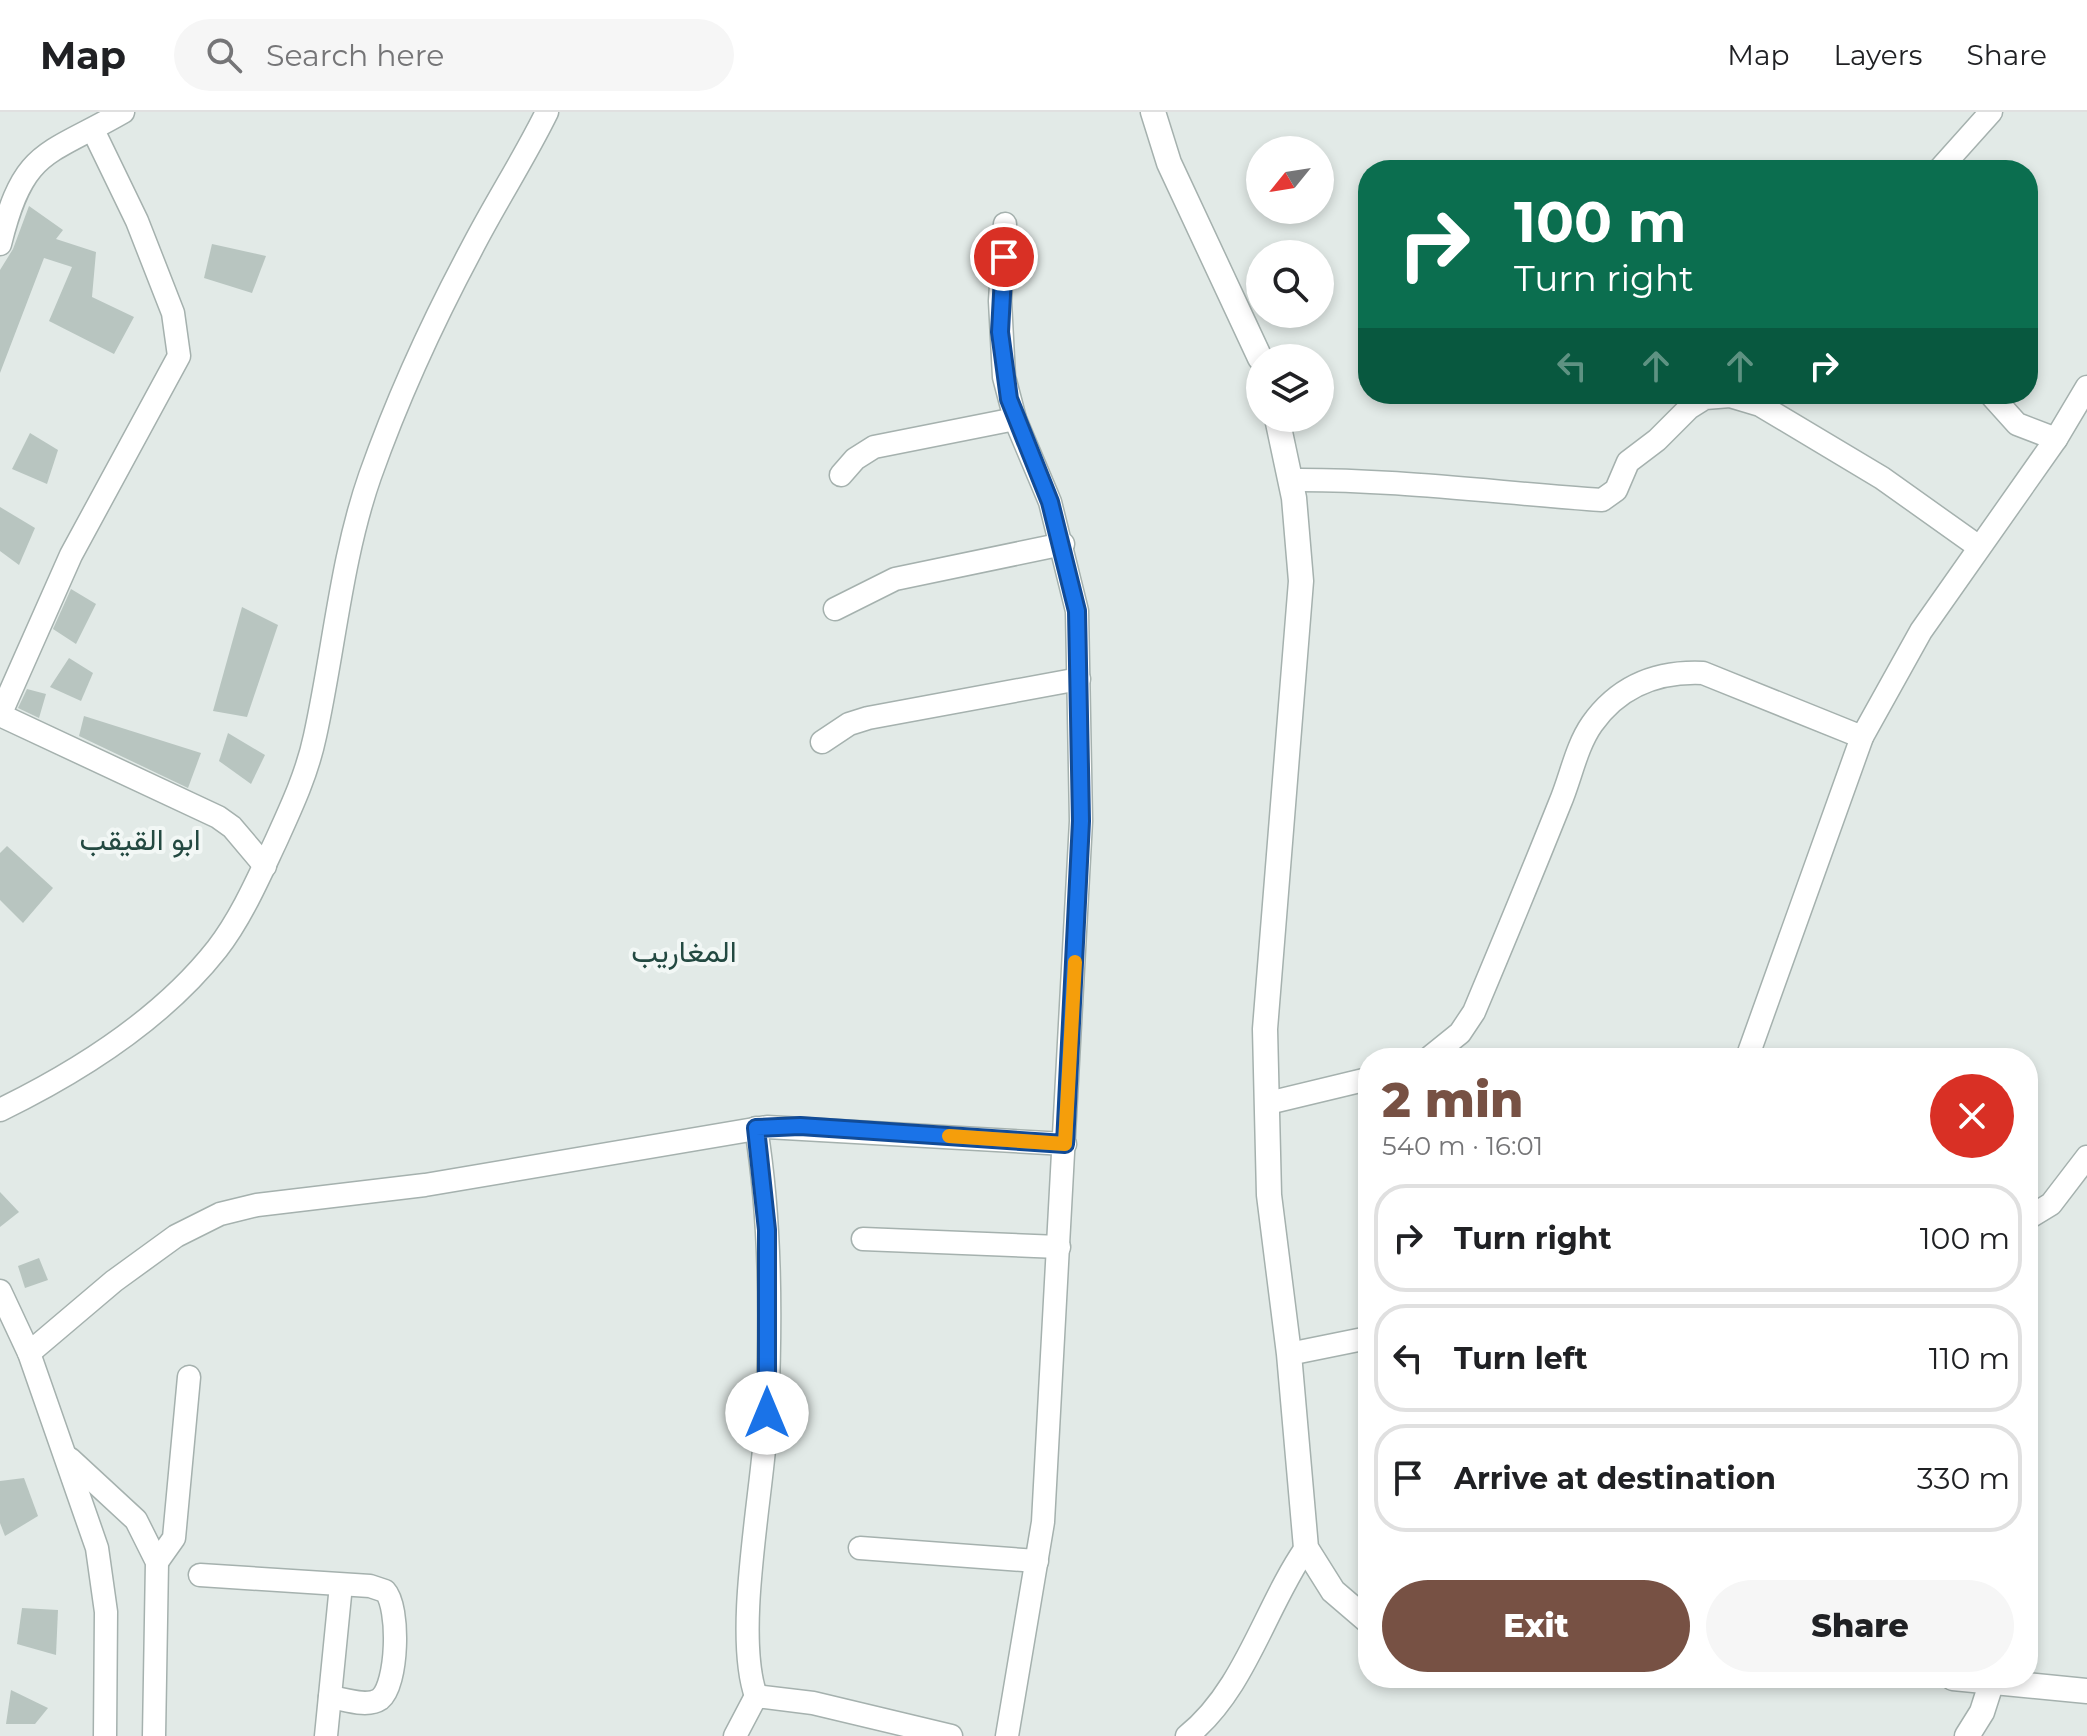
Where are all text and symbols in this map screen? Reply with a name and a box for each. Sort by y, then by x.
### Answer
search box [174,19,734,91]
text: Map [40,32,126,79]
icon: search [202,33,246,77]
text: Search here [266,37,444,74]
text: Map [1727,38,1790,72]
text: Layers [1834,38,1923,72]
text: Share [1967,38,2047,72]
north arrow [1246,136,1334,224]
map controls [1246,136,1334,432]
text: 100 m [1514,188,1687,256]
icon: right [1382,192,1486,296]
pin [970,223,1038,291]
icon: arrive [982,235,1026,279]
button: search [1246,240,1334,328]
text: Turn right [1514,256,1694,300]
button: layers [1246,344,1334,432]
icon: left [1550,344,1594,388]
icon: ahead [1634,344,1678,388]
icon: ahead [1718,344,1762,388]
icon: right [1802,344,1846,388]
district label: ابو القيقب [79,821,201,858]
district label: المغاريب [631,933,737,970]
text: 2 min [1382,1071,1523,1129]
button: close [1930,1074,2014,1158]
text: 540 m · 16:01 [1382,1130,1543,1162]
icon: right [1386,1216,1430,1260]
text: Turn right [1454,1220,1611,1257]
text: 100 m [1920,1220,2010,1257]
icon: left [1386,1336,1430,1380]
text: Turn left [1454,1340,1587,1377]
text: 110 m [1929,1340,2010,1377]
position arrow [725,1371,809,1455]
icon: arrive [1386,1456,1430,1500]
text: Arrive at destination [1454,1460,1776,1497]
text: 330 m [1917,1460,2010,1497]
button: Exit [1382,1580,1690,1672]
button: Share [1706,1580,2014,1672]

